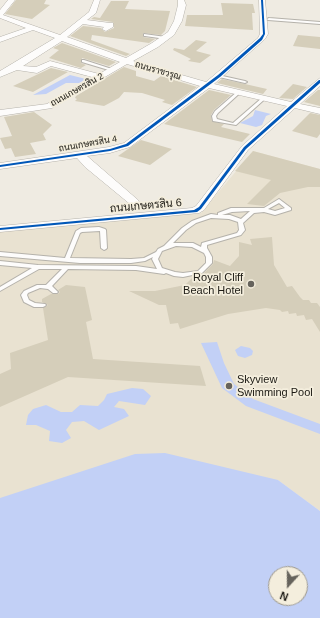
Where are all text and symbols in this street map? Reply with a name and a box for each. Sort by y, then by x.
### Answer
street label: ถนนราชวรุณ [134,59,182,83]
street label: ถนนเกษตรสิน 2 [49,71,105,109]
street label: ถนนเกษตรสิน 4 [58,134,118,154]
street label: ถนนเกษตรสิน 6 [109,196,183,216]
place label: Royal Cliff Beach Hotel [183,271,243,297]
marker: Royal Cliff Beach Hotel [246,279,256,289]
place label: Skyview Swimming Pool [237,373,313,399]
marker: Skyview Swimming Pool [224,381,234,391]
north arrow [268,566,308,606]
text: N [278,589,290,603]

